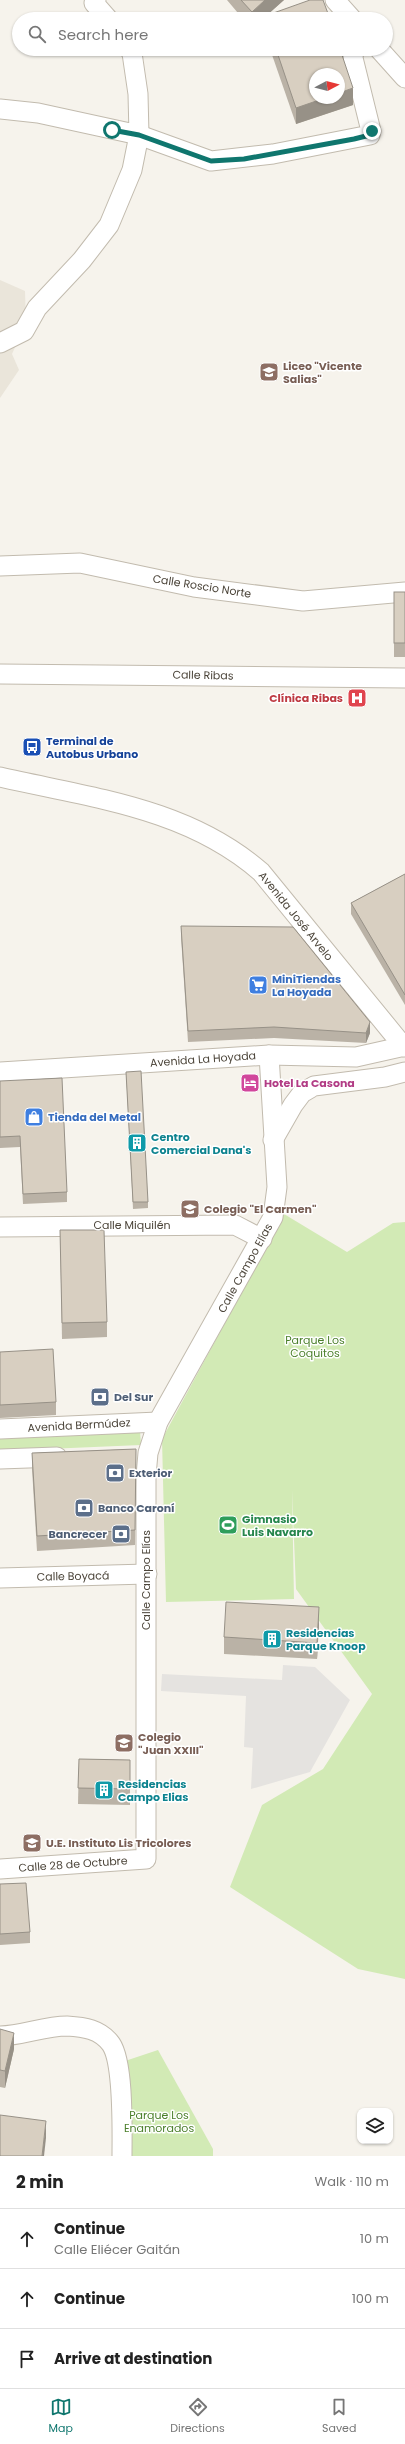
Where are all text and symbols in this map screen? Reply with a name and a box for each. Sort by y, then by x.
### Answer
search box [12,12,393,56]
icon: search [26,23,48,45]
text: Search here [58,24,148,45]
north arrow [309,68,345,104]
route start [103,121,121,139]
route end [363,122,381,140]
place label: Liceo "Vicente Salias" [283,358,362,387]
school or university icon: Liceo "Vicente Salias" [258,361,280,383]
street label: Calle Roscio Norte [152,570,253,602]
street label: Calle Ribas [172,666,234,684]
hospital icon: Clínica Ribas [346,687,368,709]
place label: Clínica Ribas [269,690,343,706]
place label: Terminal de Autobus Urbano [46,733,138,762]
bus stop icon: Terminal de Autobus Urbano [21,736,43,758]
street label: Avenida José Arvelo [255,868,337,964]
place label: MiniTiendas La Hoyada [272,971,341,1000]
supermarket icon: MiniTiendas La Hoyada [247,974,269,996]
street label: Avenida La Hoyada [149,1047,257,1071]
hotel icon: Hotel La Casona [239,1072,261,1094]
place label: Hotel La Casona [264,1075,355,1091]
shop icon: Tienda del Metal [23,1106,45,1128]
place label: Tienda del Metal [48,1109,141,1125]
place label: Centro Comercial Dana's [151,1129,251,1158]
building icon: Centro Comercial Dana's [126,1132,148,1154]
school or university icon: Colegio "El Carmen" [179,1198,201,1220]
place label: Colegio "El Carmen" [204,1201,317,1217]
street label: Calle Miquilén [93,1217,171,1233]
street label: Calle Campo Elías [214,1220,276,1316]
park label: Parque Los Coquitos [285,1332,345,1361]
bank icon: Del Sur [89,1386,111,1408]
place label: Del Sur [114,1389,154,1405]
street label: Avenida Bermúdez [27,1414,131,1436]
bank icon: Exterior [104,1462,126,1484]
place label: Exterior [129,1465,173,1481]
bank icon: Banco Caroní [73,1497,95,1519]
place label: Banco Caroní [98,1500,175,1516]
place label: Gimnasio Luis Navarro [242,1511,313,1540]
sports icon: Gimnasio Luis Navarro [217,1514,239,1536]
bank icon: Bancrecer [110,1523,132,1545]
place label: Bancrecer [49,1526,107,1542]
street label: Calle Campo Elías [138,1530,154,1630]
street label: Calle Boyacá [37,1567,109,1585]
place label: Residencias Parque Knoop [286,1625,366,1654]
building icon: Residencias Parque Knoop [261,1628,283,1650]
place label: Colegio "Juan XXIII" [138,1729,204,1758]
school or university icon: Colegio "Juan XXIII" [113,1732,135,1754]
place label: Residencias Campo Elias [118,1776,188,1805]
building icon: Residencias Campo Elias [93,1779,115,1801]
school or university icon: U.E. Instituto Lis Tricolores [21,1832,43,1854]
place label: U.E. Instituto Lis Tricolores [46,1835,191,1851]
street label: Calle 28 de Octubre [18,1852,128,1876]
park label: Parque Los Enamorados [124,2107,194,2136]
map controls [357,2108,393,2144]
button: layers [357,2108,393,2144]
text: 2 min [16,2170,64,2194]
text: Walk · 110 m [315,2172,389,2191]
text: Continue [54,2218,125,2239]
icon: ahead [16,2228,38,2250]
text: 10 m [360,2229,389,2248]
text: Calle Eliécer Gaitán [54,2240,180,2259]
icon: ahead [16,2288,38,2310]
text: Continue [54,2288,125,2309]
text: 100 m [352,2289,389,2308]
icon: arrive [16,2348,38,2370]
text: Arrive at destination [54,2348,212,2369]
tab: Map [49,2396,73,2437]
tab: Directions [170,2396,225,2437]
tab: Saved [322,2396,356,2437]

